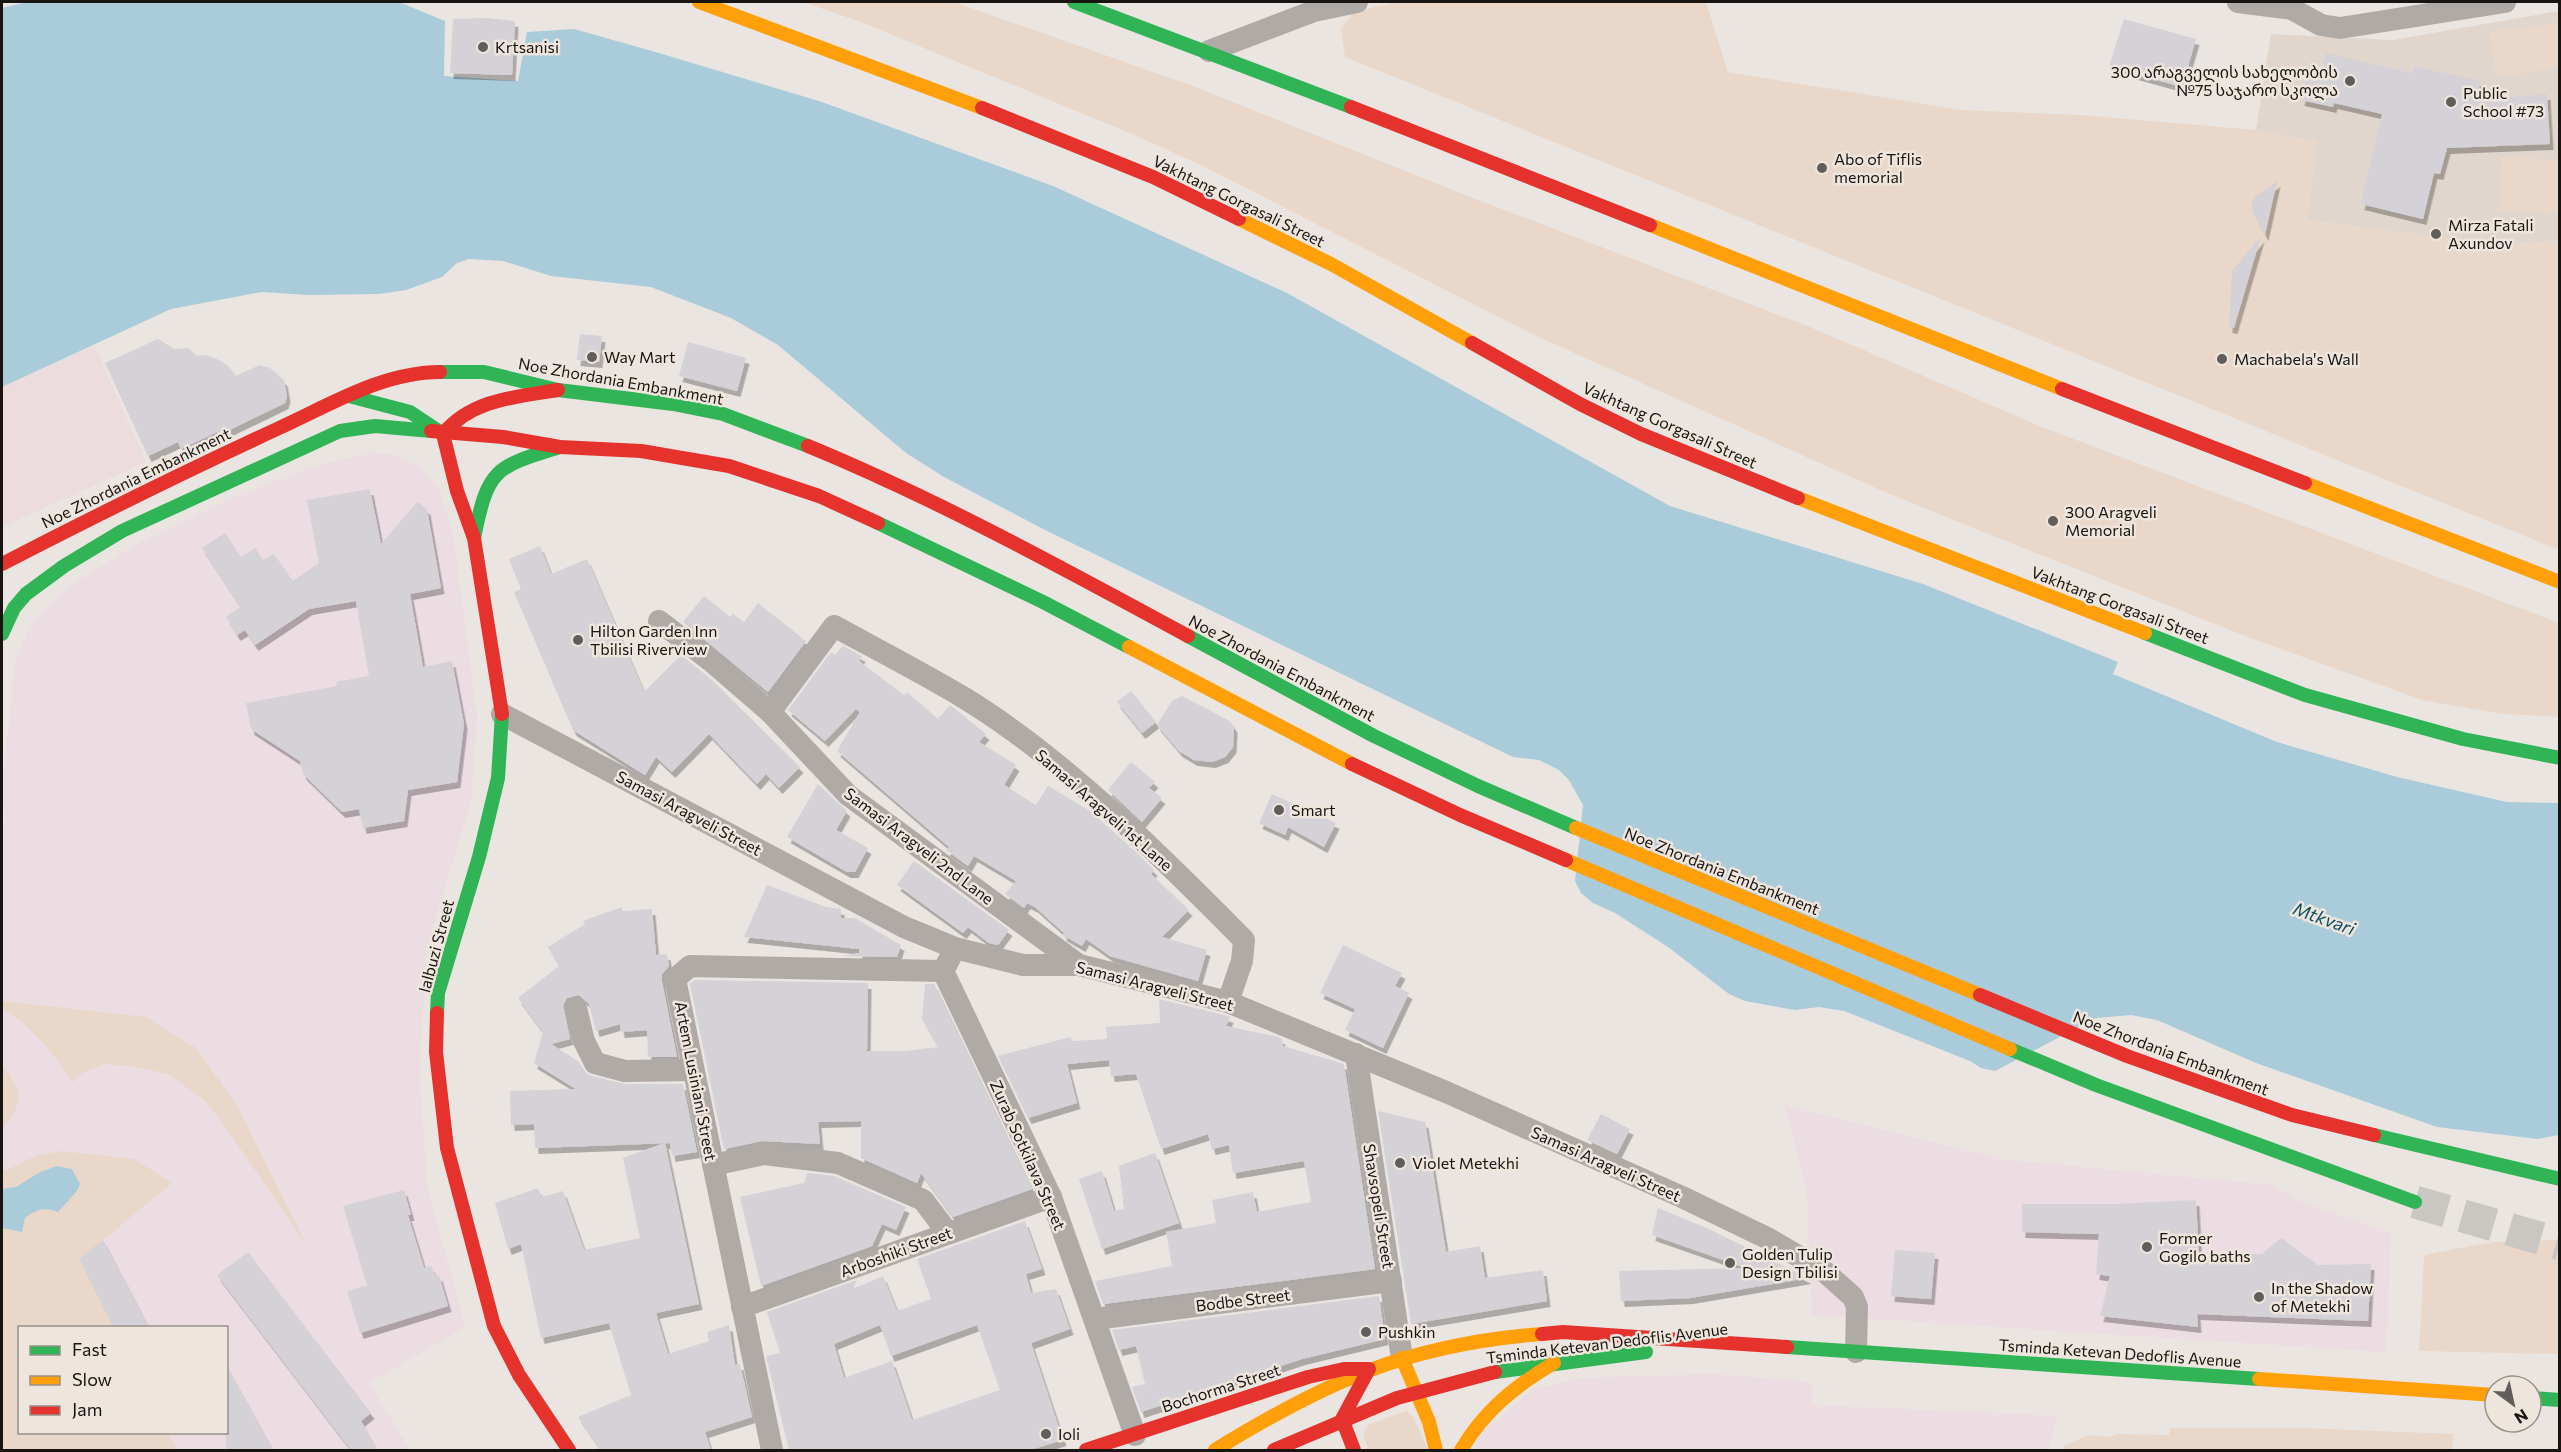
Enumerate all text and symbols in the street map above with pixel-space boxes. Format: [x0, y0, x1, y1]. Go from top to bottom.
place label: Krtsanisi [495, 37, 559, 56]
marker: Krtsanisi [476, 40, 490, 54]
place label: 300 არაგველის სახელობის №75 საჯარო სკოლა [2111, 62, 2338, 101]
marker: 300 არაგველის სახელობის №75 საჯარო სკოლა [2343, 74, 2357, 88]
place label: Public School #73 [2463, 83, 2544, 120]
marker: Public School #73 [2444, 95, 2458, 109]
place label: Abo of Tiflis memorial [1834, 149, 1922, 186]
street label: Vakhtang Gorgasali Street [1150, 151, 1329, 251]
marker: Abo of Tiflis memorial [1815, 161, 1829, 175]
place label: Mirza Fatali Axundov [2448, 215, 2534, 252]
marker: Mirza Fatali Axundov [2429, 227, 2443, 241]
place label: Way Mart [604, 347, 676, 366]
place label: Machabela's Wall [2234, 349, 2359, 368]
marker: Way Mart [585, 350, 599, 364]
marker: Machabela's Wall [2215, 352, 2229, 366]
street label: Noe Zhordania Embankment [517, 353, 726, 408]
street label: Vakhtang Gorgasali Street [1580, 377, 1761, 472]
street label: Noe Zhordania Embankment [38, 423, 234, 532]
place label: 300 Aragveli Memorial [2065, 502, 2157, 539]
marker: 300 Aragveli Memorial [2046, 514, 2060, 528]
street label: Vakhtang Gorgasali Street [2029, 562, 2212, 647]
street label: Noe Zhordania Embankment [1186, 610, 1379, 725]
place label: Hilton Garden Inn Tbilisi Riverview [590, 621, 717, 658]
marker: Hilton Garden Inn Tbilisi Riverview [571, 633, 585, 647]
street label: Samasi Aragveli 1st Lane [1032, 745, 1177, 874]
street label: Samasi Aragveli Street [613, 766, 765, 859]
street label: Samasi Aragveli 2nd Lane [841, 783, 998, 908]
place label: Smart [1291, 800, 1336, 819]
marker: Smart [1272, 803, 1286, 817]
street label: Noe Zhordania Embankment [1622, 823, 1823, 919]
street label: Ialbuzi Street [414, 897, 457, 995]
water label: Mtkvari [2290, 897, 2360, 940]
street label: Samasi Aragveli Street [1074, 957, 1236, 1014]
street label: Artem Lusiniani Street [672, 1000, 721, 1163]
street label: Noe Zhordania Embankment [2071, 1006, 2272, 1099]
street label: Zurab Sotkilava Street [987, 1077, 1070, 1233]
street label: Samasi Aragveli Street [1528, 1122, 1684, 1205]
street label: Shavsopeli Street [1360, 1142, 1399, 1270]
place label: Violet Metekhi [1412, 1153, 1519, 1172]
marker: Violet Metekhi [1393, 1156, 1407, 1170]
street label: Arboshiki Street [837, 1222, 955, 1281]
place label: Former Gogilo baths [2159, 1228, 2251, 1265]
marker: Former Gogilo baths [2140, 1240, 2154, 1254]
place label: Golden Tulip Design Tbilisi [1742, 1244, 1838, 1281]
marker: Golden Tulip Design Tbilisi [1723, 1256, 1737, 1270]
place label: In the Shadow of Metekhi [2271, 1278, 2373, 1315]
street label: Bodbe Street [1194, 1284, 1292, 1315]
marker: In the Shadow of Metekhi [2252, 1290, 2266, 1304]
street label: Tsminda Ketevan Dedoflis Avenue [1485, 1318, 1729, 1367]
place label: Pushkin [1378, 1322, 1435, 1341]
marker: Pushkin [1359, 1325, 1373, 1339]
legend [18, 1326, 228, 1434]
street label: Tsminda Ketevan Dedoflis Avenue [1998, 1335, 2242, 1370]
text: Fast [72, 1338, 107, 1360]
street label: Bochorma Street [1159, 1359, 1283, 1416]
text: Slow [72, 1368, 112, 1390]
north arrow [2483, 1374, 2543, 1434]
text: Jam [72, 1398, 102, 1420]
text: N [2511, 1406, 2532, 1428]
place label: Ioli [1058, 1424, 1080, 1443]
marker: Ioli [1039, 1427, 1053, 1441]

